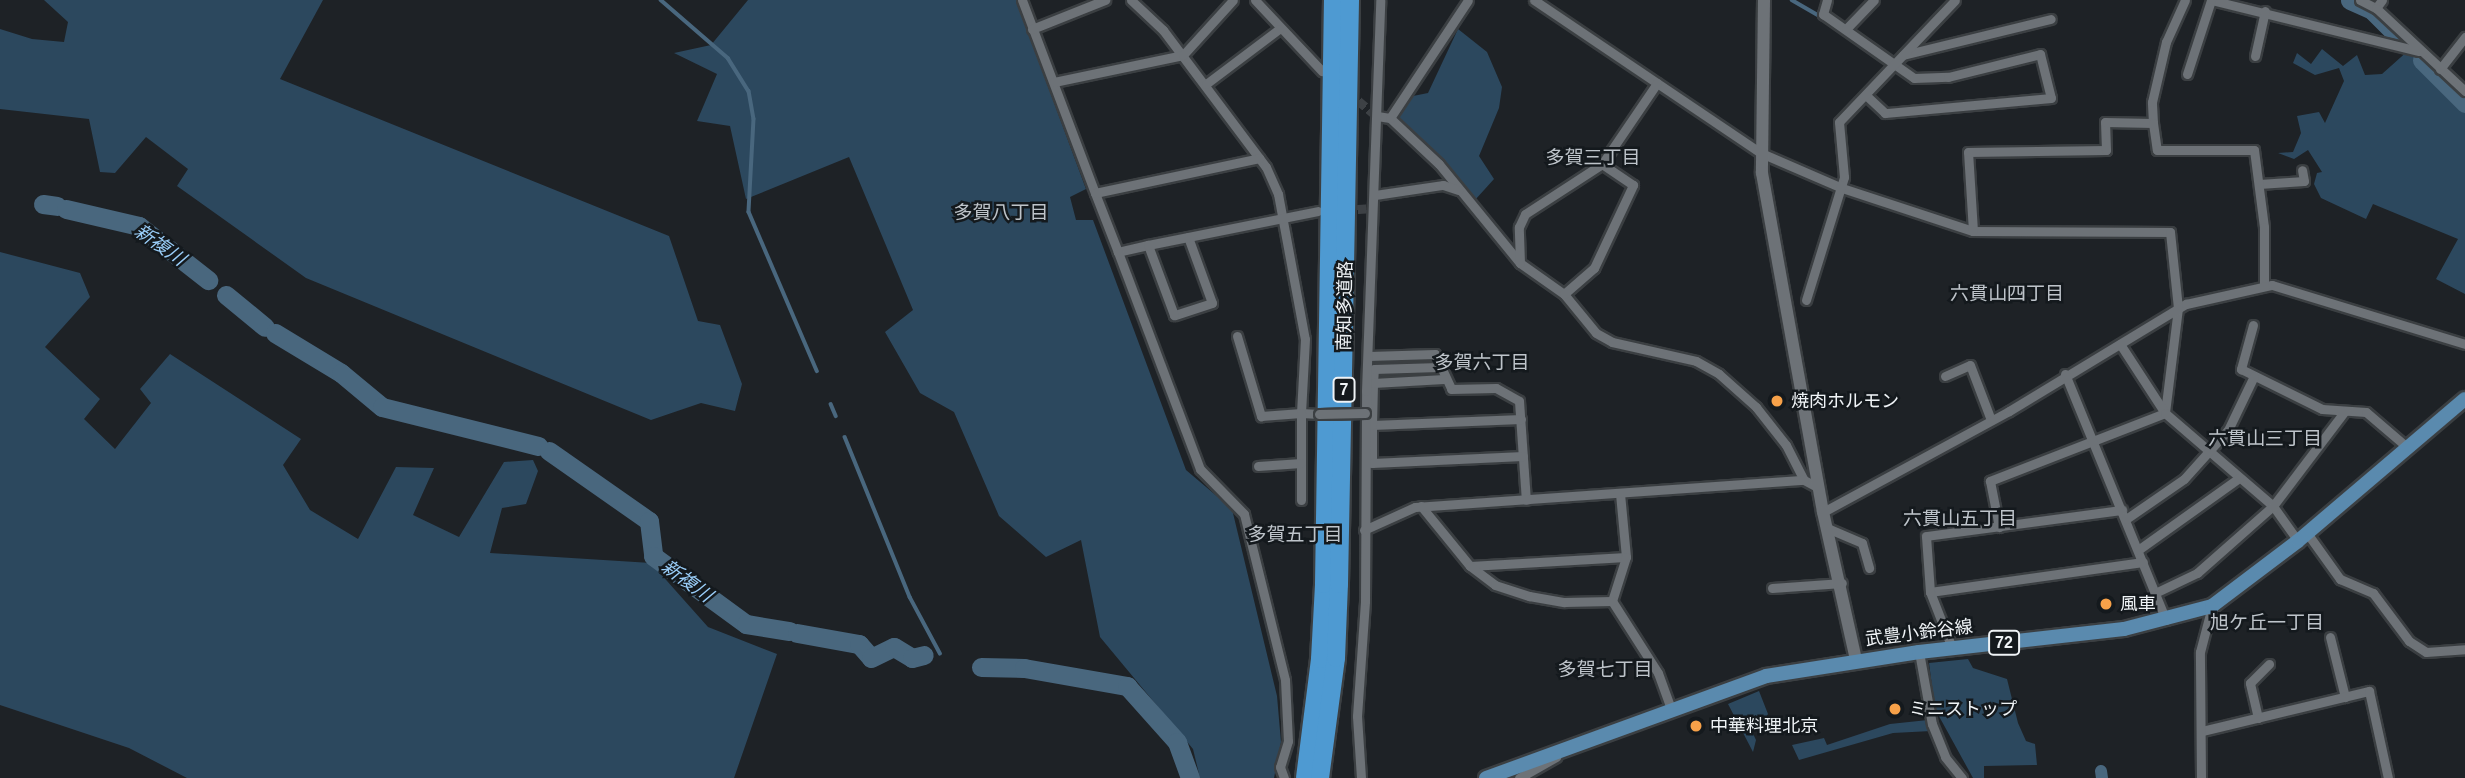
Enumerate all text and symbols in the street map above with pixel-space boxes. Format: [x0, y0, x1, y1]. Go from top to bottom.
district label: 多賀三丁目 [1546, 147, 1640, 169]
district label: 多賀八丁目 [954, 202, 1048, 224]
water label: 新複川 [130, 219, 190, 271]
street label: 南知多道路 [1333, 261, 1357, 351]
district label: 六貫山四丁目 [1950, 283, 2064, 305]
district label: 多賀六丁目 [1435, 352, 1529, 374]
road number: 7 [1332, 378, 1356, 402]
place label: 焼肉ホルモン [1791, 390, 1899, 412]
marker: 焼肉ホルモン [1769, 393, 1785, 409]
district label: 六貫山三丁目 [2208, 428, 2322, 450]
district label: 六貫山五丁目 [1903, 508, 2017, 530]
district label: 多賀五丁目 [1248, 524, 1342, 546]
water label: 新複川 [657, 555, 717, 607]
place label: 風車 [2120, 593, 2156, 615]
marker: 風車 [2098, 596, 2114, 612]
district label: 旭ケ丘一丁目 [2210, 612, 2324, 634]
street label: 武豊小鈴谷線 [1864, 616, 1974, 650]
road number: 72 [1986, 630, 2022, 656]
district label: 多賀七丁目 [1558, 659, 1652, 681]
place label: ミニストップ [1909, 698, 2017, 720]
marker: ミニストップ [1887, 701, 1903, 717]
place label: 中華料理北京 [1710, 715, 1818, 737]
marker: 中華料理北京 [1688, 718, 1704, 734]

